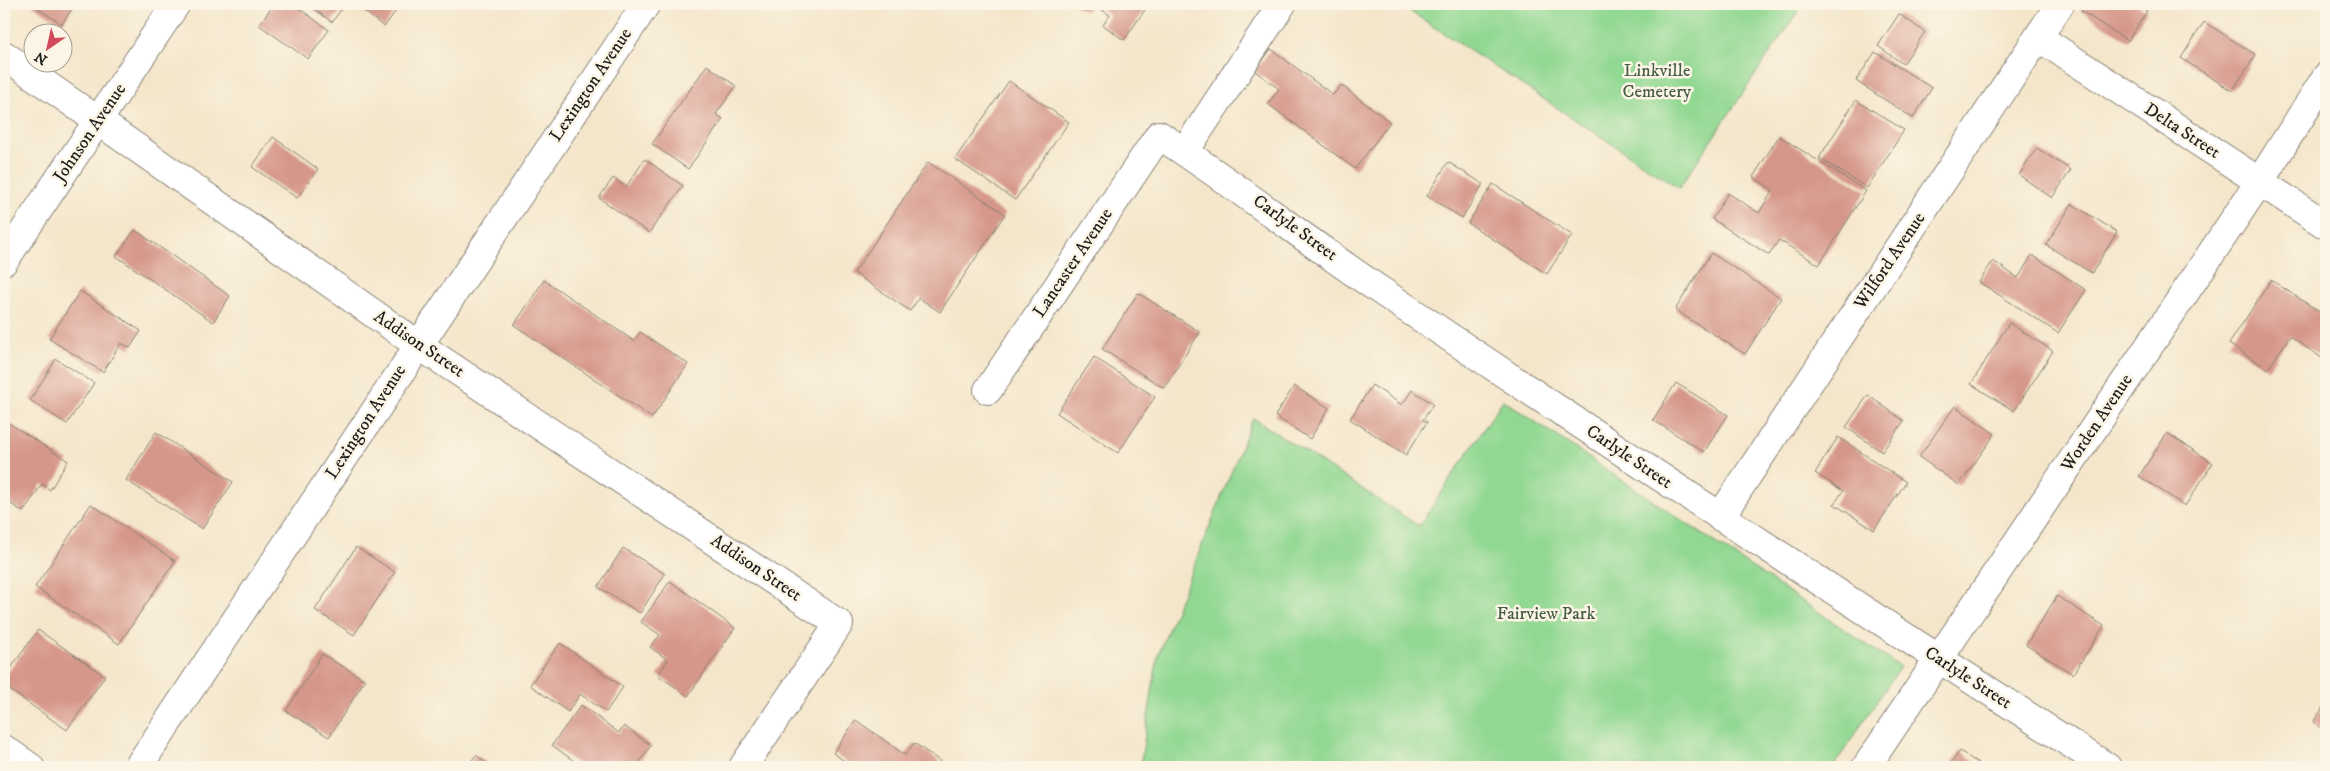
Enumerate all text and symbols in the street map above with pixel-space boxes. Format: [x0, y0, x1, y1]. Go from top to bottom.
north arrow [22, 22, 72, 72]
street label: Lexington Avenue [545, 24, 637, 146]
text: N [31, 47, 51, 69]
park label: Linkville Cemetery [1623, 60, 1692, 103]
street label: Johnson Avenue [48, 79, 131, 188]
street label: Delta Street [2140, 98, 2224, 164]
street label: Carlyle Street [1249, 190, 1342, 266]
street label: Lancaster Avenue [1028, 204, 1118, 322]
street label: Wilford Avenue [1849, 208, 1931, 315]
street label: Addison Street [369, 306, 469, 383]
street label: Lexington Avenue [321, 361, 411, 483]
street label: Worden Avenue [2056, 370, 2138, 477]
street label: Carlyle Street [1582, 420, 1676, 494]
street label: Addison Street [706, 530, 806, 607]
park label: Fairview Park [1497, 603, 1595, 625]
street label: Carlyle Street [1921, 642, 2016, 714]

